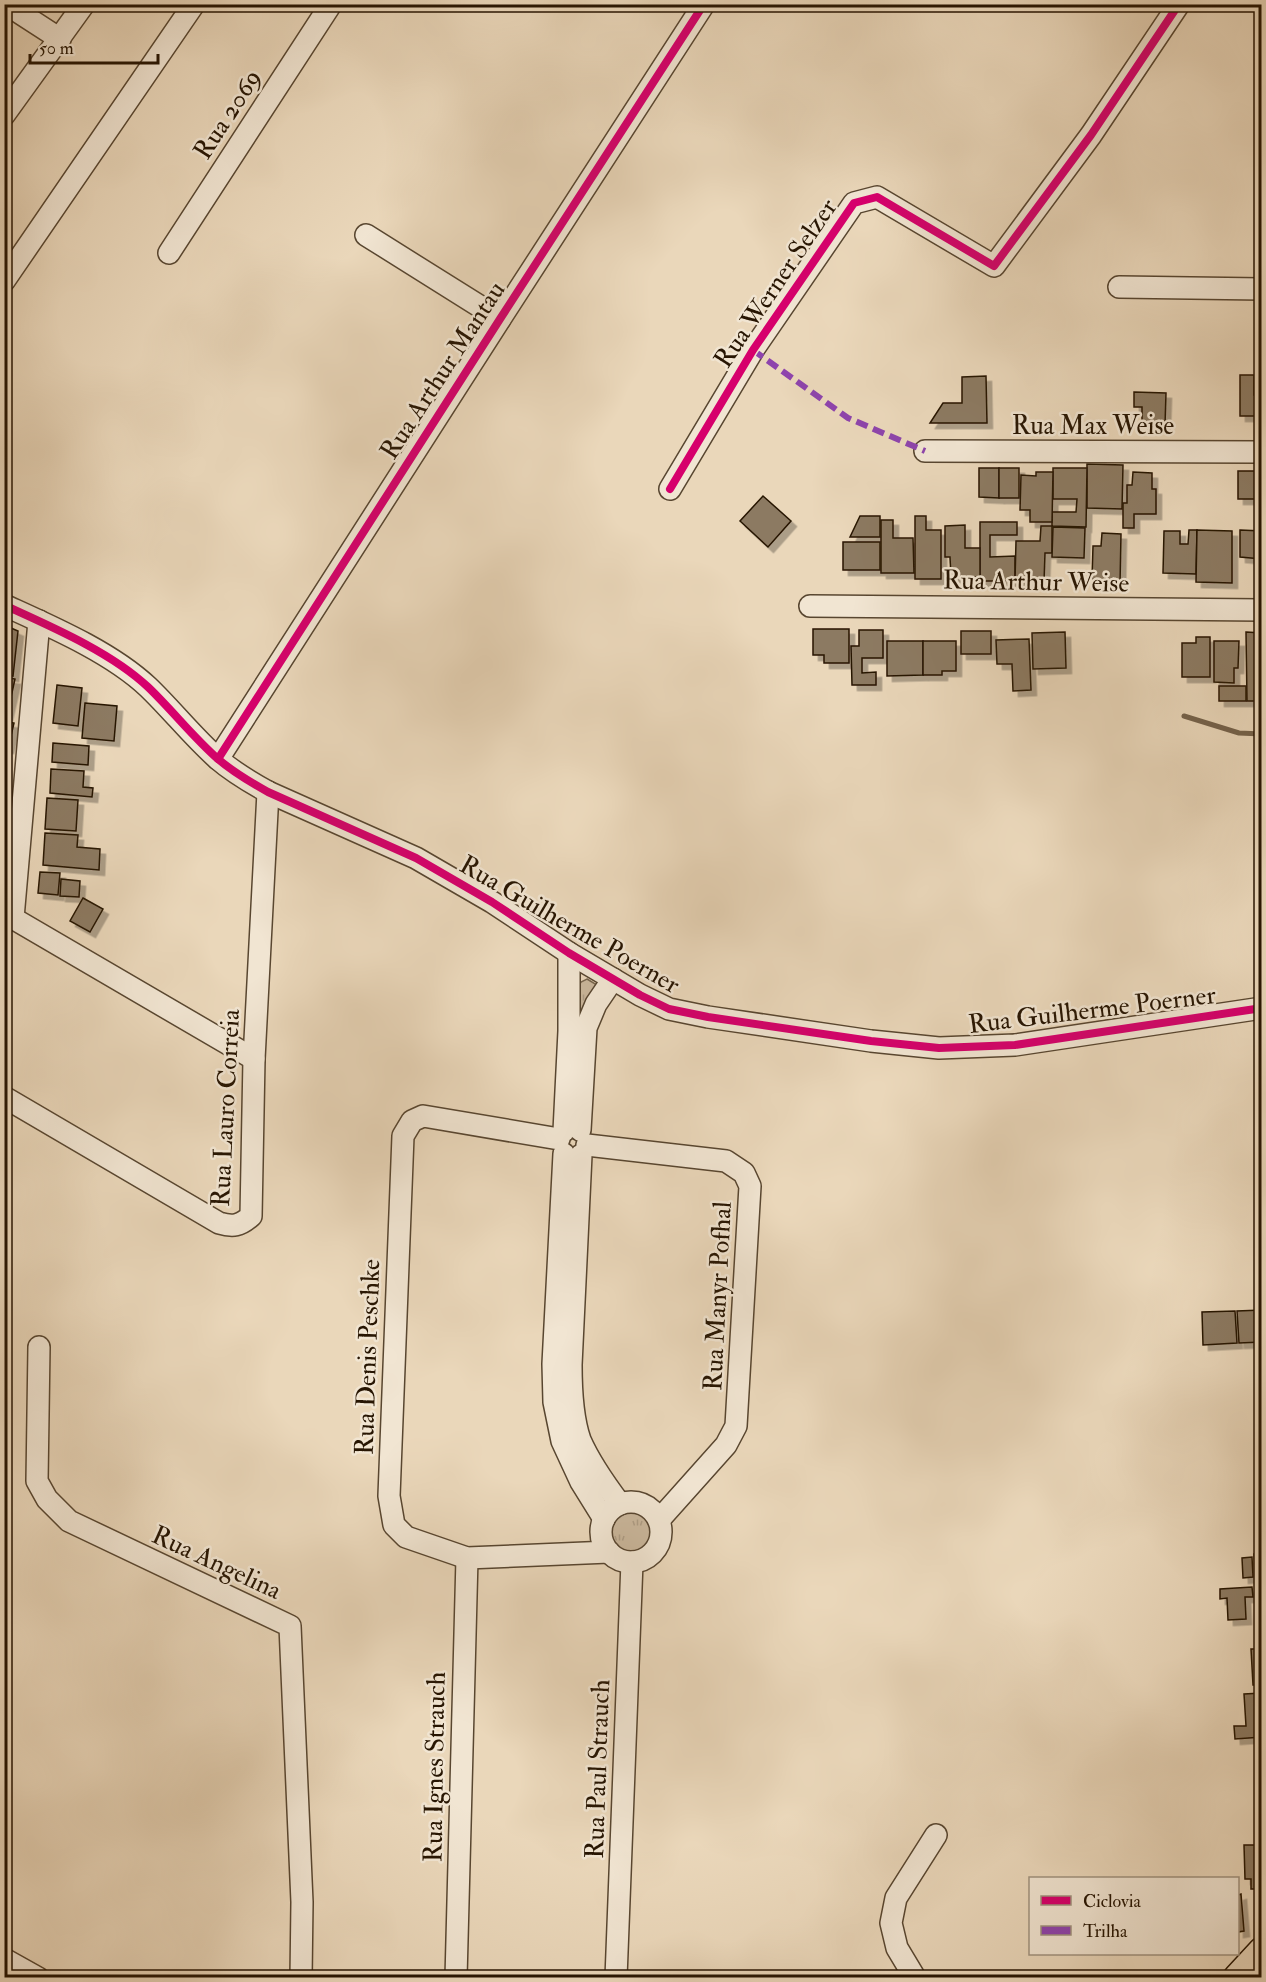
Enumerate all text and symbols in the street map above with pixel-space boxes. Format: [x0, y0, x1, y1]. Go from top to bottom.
scale bar [30, 27, 158, 65]
text: 50 m [39, 37, 74, 60]
street label: Rua 2069 [187, 64, 269, 166]
street label: Rua Werner Selzer [707, 193, 844, 374]
street label: Rua Arthur Mantau [373, 275, 512, 466]
street label: Rua Max Weise [1012, 410, 1174, 442]
street label: Rua Arthur Weise [943, 564, 1130, 600]
street label: Rua Guilherme Poerner [454, 849, 686, 1001]
street label: Rua Guilherme Poerner [967, 979, 1218, 1041]
street label: Rua Lauro Correia [205, 1008, 247, 1208]
street label: Rua Manyr Pofhal [697, 1200, 739, 1392]
street label: Rua Denis Peschke [349, 1258, 387, 1456]
street label: Rua Angelina [147, 1519, 287, 1607]
street label: Rua Ignes Strauch [417, 1671, 453, 1863]
street label: Rua Paul Strauch [579, 1678, 617, 1859]
legend [1029, 1877, 1239, 1955]
text: Ciclovia [1083, 1890, 1142, 1913]
text: Trilha [1083, 1920, 1128, 1943]

